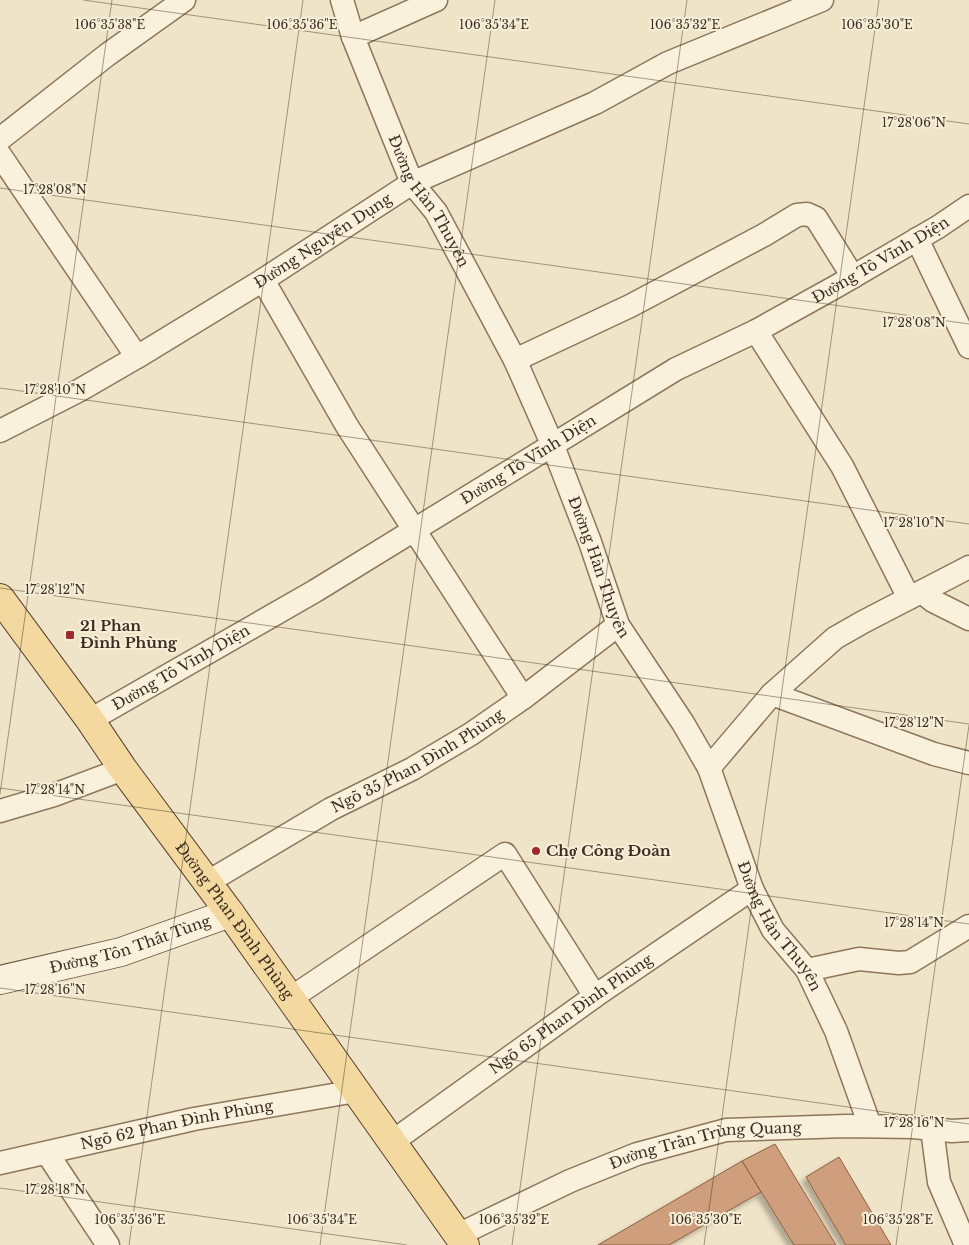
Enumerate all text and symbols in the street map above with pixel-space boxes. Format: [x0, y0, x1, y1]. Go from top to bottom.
text: 106°35'38"E [75, 17, 145, 32]
text: 106°35'36"E [267, 17, 338, 32]
text: 106°35'34"E [459, 17, 529, 32]
text: 106°35'32"E [650, 17, 721, 32]
text: 106°35'30"E [841, 17, 913, 32]
text: 17°28'06"N [882, 115, 946, 130]
street label: Đường Hàn Thuyên [385, 132, 474, 270]
text: 17°28'08"N [23, 182, 87, 197]
street label: Đường Nguyễn Dụng [251, 188, 396, 292]
street label: Đường Tô Vĩnh Diện [808, 212, 953, 307]
text: 17°28'08"N [882, 315, 946, 330]
text: 17°28'10"N [24, 382, 86, 397]
street label: Đường Tô Vĩnh Diện [457, 410, 600, 508]
street label: Đường Hàn Thuyên [564, 493, 634, 642]
text: 17°28'10"N [883, 515, 945, 530]
text: 17°28'12"N [25, 582, 86, 597]
place label: 21 Phan Đình Phùng [80, 616, 178, 652]
street label: Đường Tô Vĩnh Diện [109, 620, 253, 714]
marker: 21 Phan Đình Phùng [64, 629, 76, 641]
street label: Ngõ 35 Phan Đình Phùng [328, 704, 508, 816]
text: 17°28'12"N [884, 715, 945, 730]
text: 17°28'14"N [25, 782, 85, 797]
street label: Đường Phan Đình Phùng [171, 838, 299, 1004]
place label: Chợ Công Đoàn [546, 841, 671, 860]
marker: Chợ Công Đoàn [530, 845, 542, 857]
street label: Đường Hàn Thuyên [734, 858, 826, 994]
street label: Đường Tôn Thất Tùng [48, 910, 214, 977]
text: 17°28'14"N [884, 915, 944, 930]
street label: Ngõ 65 Phan Đình Phùng [485, 949, 657, 1078]
text: 17°28'16"N [24, 982, 86, 997]
street label: Ngõ 62 Phan Đình Phùng [79, 1095, 276, 1153]
text: 17°28'16"N [883, 1115, 945, 1130]
street label: Đường Trần Trùng Quang [606, 1117, 803, 1173]
text: 17°28'18"N [25, 1182, 85, 1197]
text: 106°35'36"E [95, 1212, 166, 1227]
text: 106°35'34"E [287, 1212, 357, 1227]
text: 106°35'32"E [479, 1212, 550, 1227]
text: 106°35'30"E [670, 1212, 742, 1227]
text: 106°35'28"E [863, 1212, 933, 1227]

